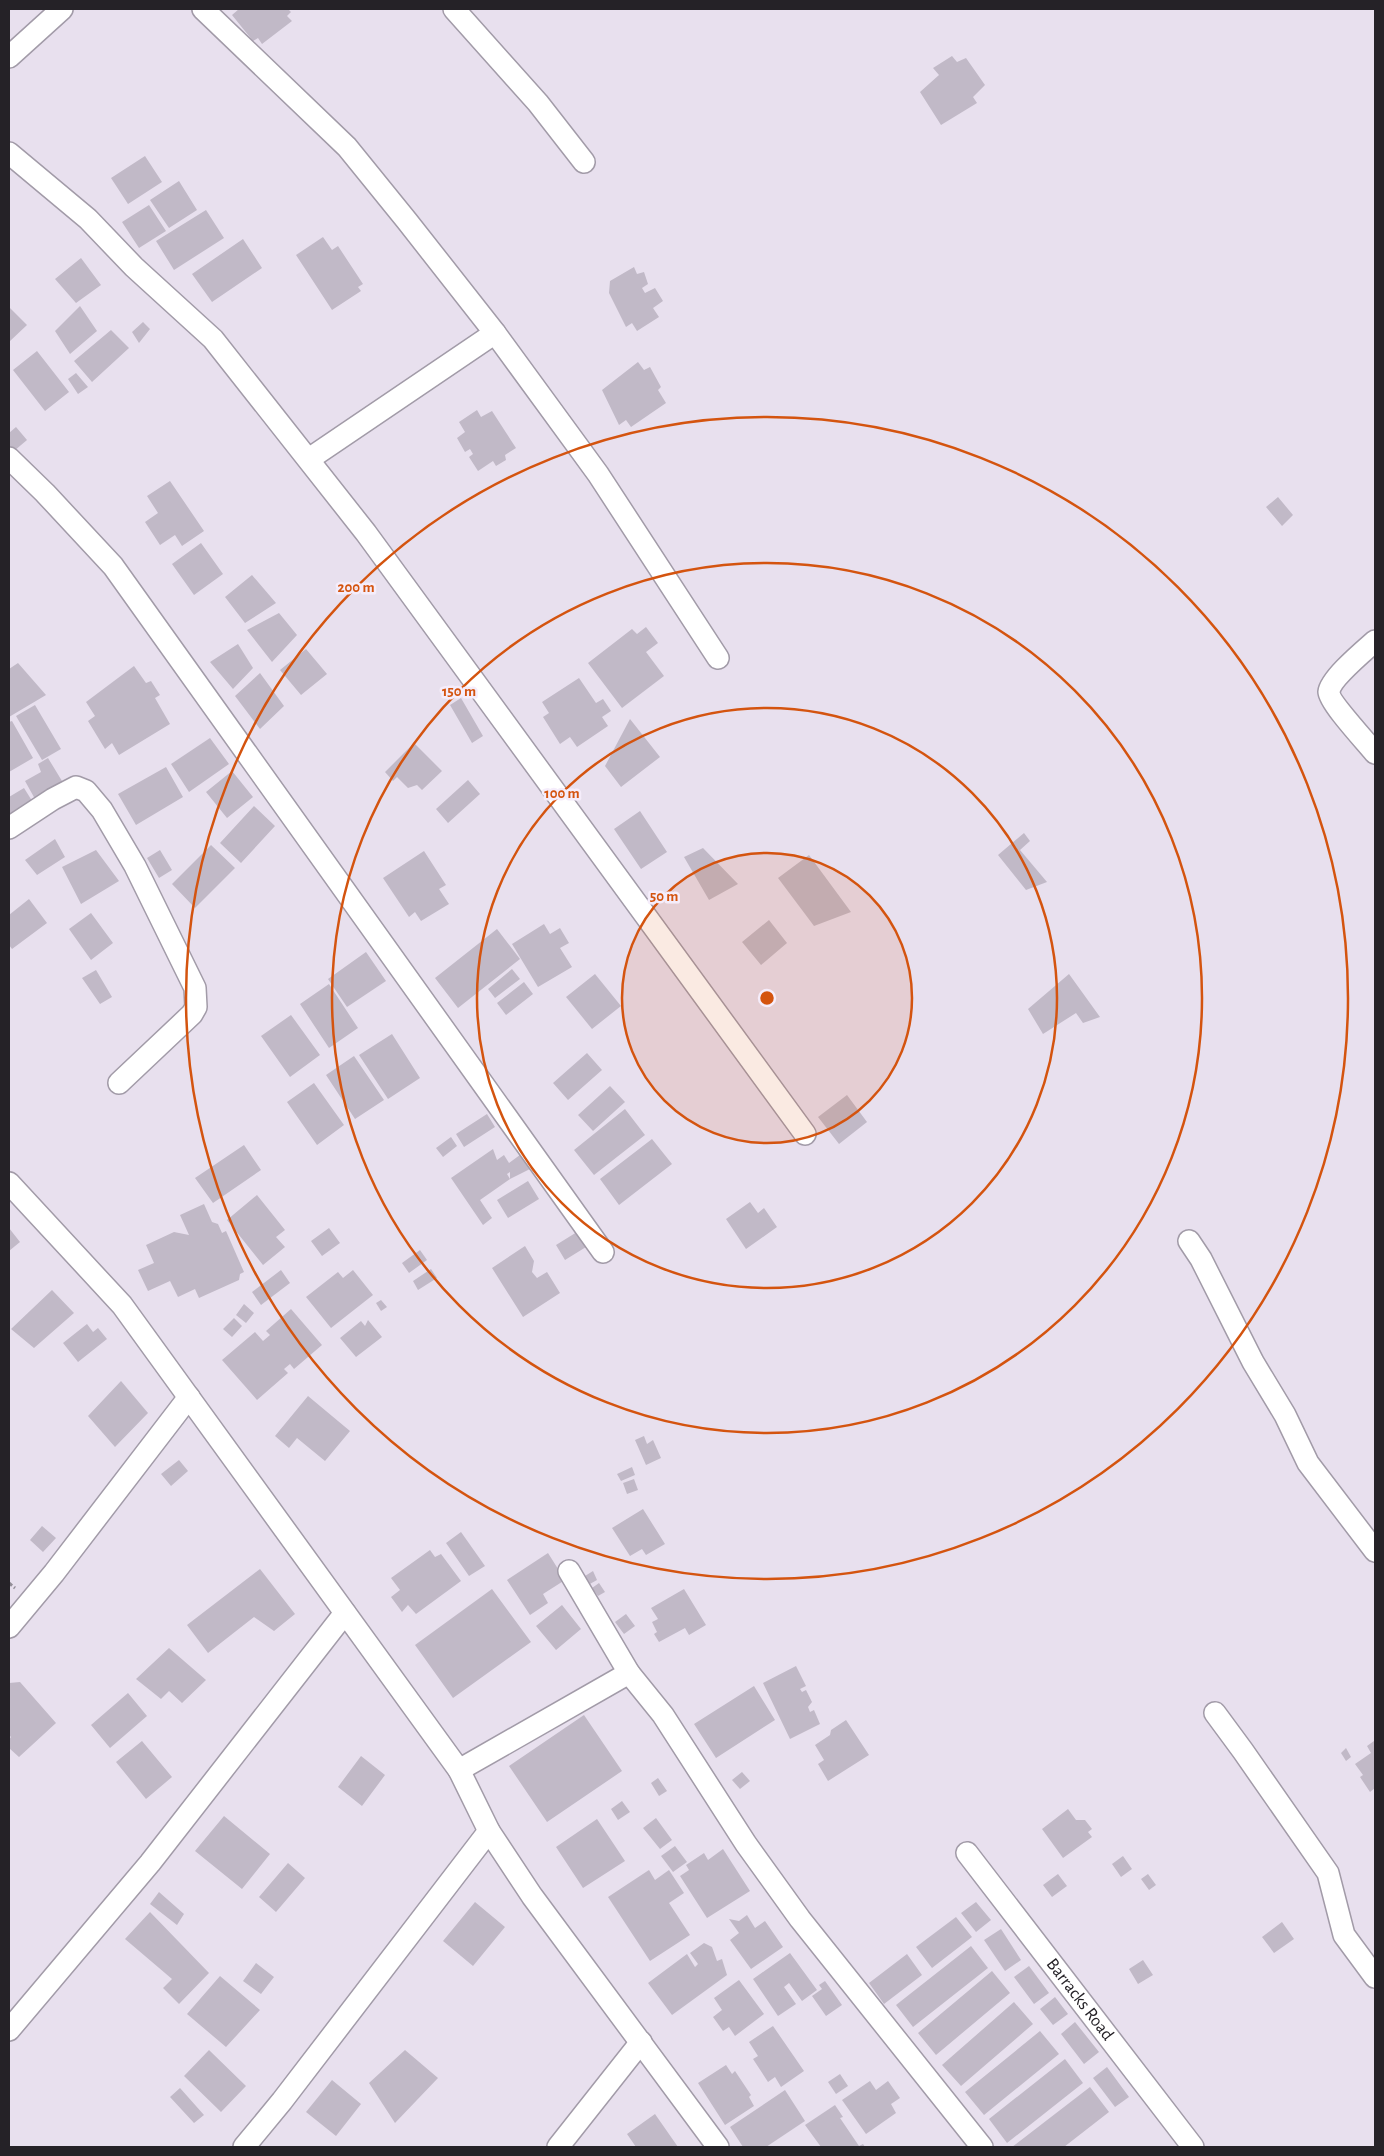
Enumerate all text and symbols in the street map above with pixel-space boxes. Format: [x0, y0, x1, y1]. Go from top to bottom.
text: 200 m [337, 580, 375, 595]
text: 150 m [442, 684, 476, 699]
text: 100 m [544, 786, 580, 801]
text: 50 m [650, 889, 678, 904]
centre of rings [758, 989, 776, 1007]
street label: Barracks Road [1043, 1955, 1117, 2044]

